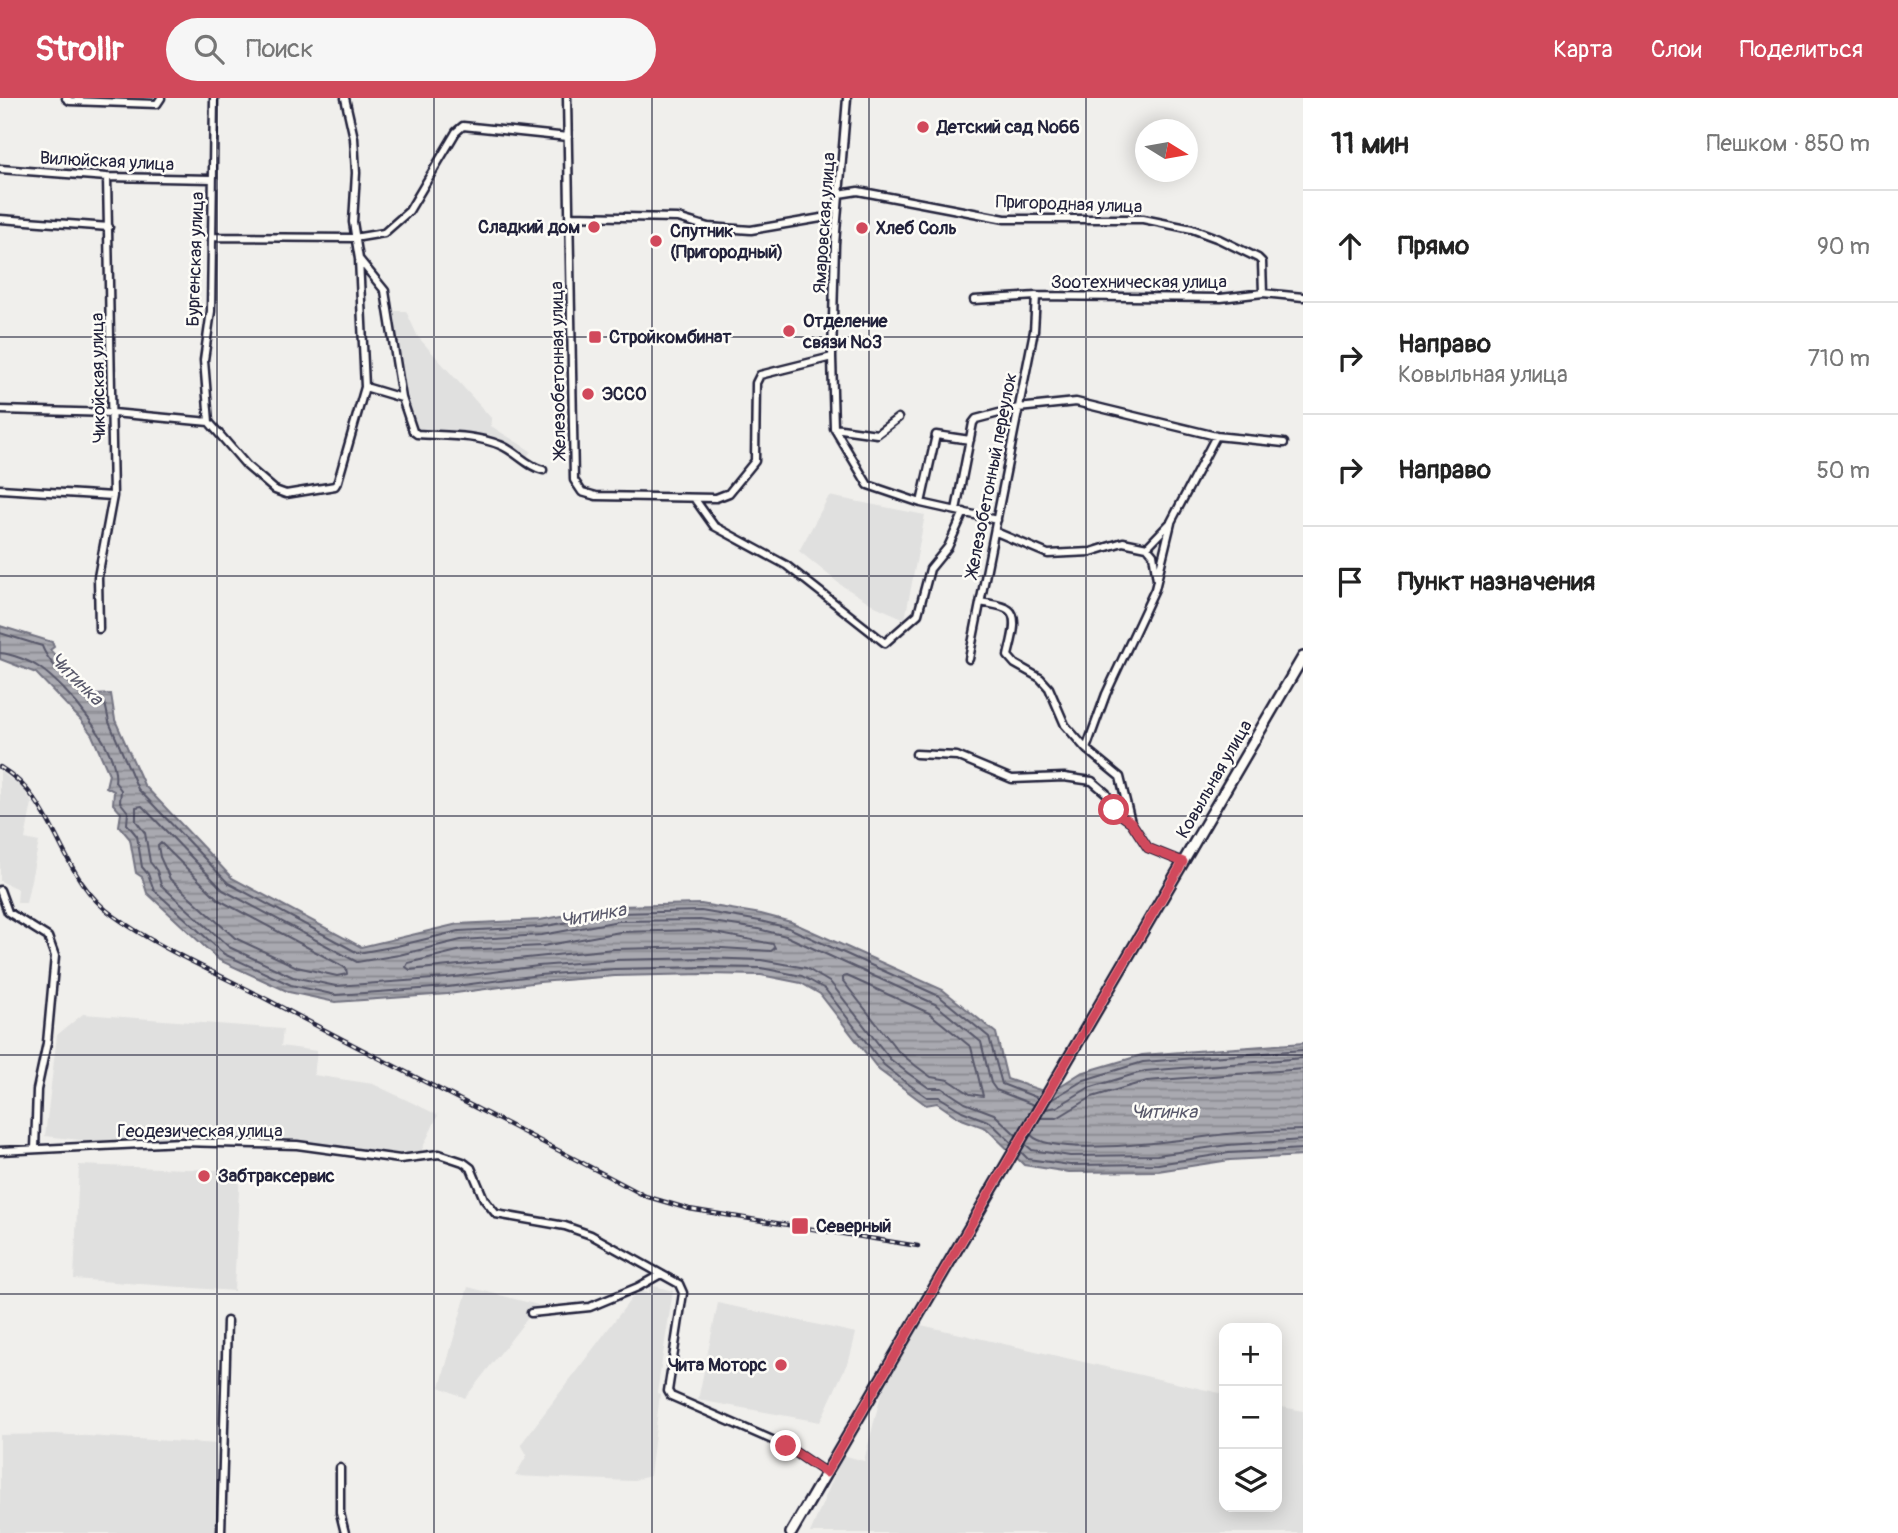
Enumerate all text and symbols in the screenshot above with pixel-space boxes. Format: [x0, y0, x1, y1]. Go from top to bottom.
search box [166, 18, 656, 81]
text: Strollr [35, 29, 124, 70]
icon: search [190, 30, 228, 68]
text: Поиск [246, 33, 314, 65]
text: Карта [1553, 35, 1613, 64]
text: Слои [1651, 35, 1702, 64]
text: Поделиться [1740, 35, 1863, 64]
place label: Детский сад №66 [936, 116, 1080, 139]
marker: Детский сад №66 [915, 119, 931, 135]
north arrow [1135, 119, 1198, 182]
text: 11 мин [1331, 125, 1409, 162]
text: Пешком · 850 m [1707, 129, 1870, 158]
street label: Вилюйская улица [39, 146, 175, 176]
street label: Ямаровская улица [808, 152, 841, 295]
street label: Пригородная улица [995, 190, 1143, 219]
street label: Бургенская улица [182, 191, 209, 327]
place label: Сладкий дом [478, 216, 580, 239]
place label: Хлеб Соль [876, 217, 957, 240]
marker: Сладкий дом [586, 219, 602, 235]
place label: Спутник (Пригородный) [670, 220, 783, 264]
marker: Хлеб Соль [854, 220, 870, 236]
icon: ahead [1331, 227, 1369, 265]
text: Прямо [1398, 230, 1469, 262]
text: 90 m [1817, 232, 1870, 261]
marker: Спутник (Пригородный) [648, 233, 664, 249]
street label: Зоотехническая улица [1051, 271, 1227, 294]
street label: Железобетонная улица [545, 281, 572, 462]
place label: Отделение связи №3 [802, 310, 888, 354]
street label: Чикойская улица [86, 313, 111, 443]
marker: Отделение связи №3 [781, 323, 797, 339]
place label: Стройкомбинат [609, 326, 732, 349]
text: Направо [1398, 328, 1491, 360]
marker: Стройкомбинат [587, 329, 603, 345]
icon: right [1331, 339, 1369, 377]
text: 710 m [1808, 344, 1870, 373]
text: Ковыльная улица [1398, 360, 1568, 389]
street label: Железобетонный переулок [960, 371, 1023, 582]
place label: ЭССО [602, 383, 647, 406]
marker: ЭССО [580, 386, 596, 402]
icon: right [1331, 451, 1369, 489]
text: Направо [1398, 454, 1491, 486]
text: 50 m [1816, 456, 1870, 485]
icon: arrive [1331, 563, 1369, 601]
text: Пункт назначения [1398, 566, 1595, 598]
water label: Читинка [44, 647, 109, 711]
street label: Ковыльная улица [1171, 716, 1258, 842]
route start [1098, 794, 1129, 825]
water label: Читинка [559, 897, 629, 933]
water label: Читинка [1131, 1100, 1198, 1124]
street label: Геодезическая улица [117, 1120, 283, 1143]
place label: Забтраксервис [218, 1165, 335, 1188]
marker: Забтраксервис [196, 1168, 212, 1184]
place label: Северный [816, 1215, 891, 1238]
marker: Северный [790, 1216, 810, 1236]
map controls [1219, 1323, 1282, 1512]
button: + [1219, 1323, 1282, 1386]
place label: Чита Моторс [668, 1354, 767, 1377]
marker: Чита Моторс [773, 1357, 789, 1373]
button: − [1219, 1386, 1282, 1449]
route end [770, 1430, 801, 1461]
button: layers [1219, 1449, 1282, 1512]

